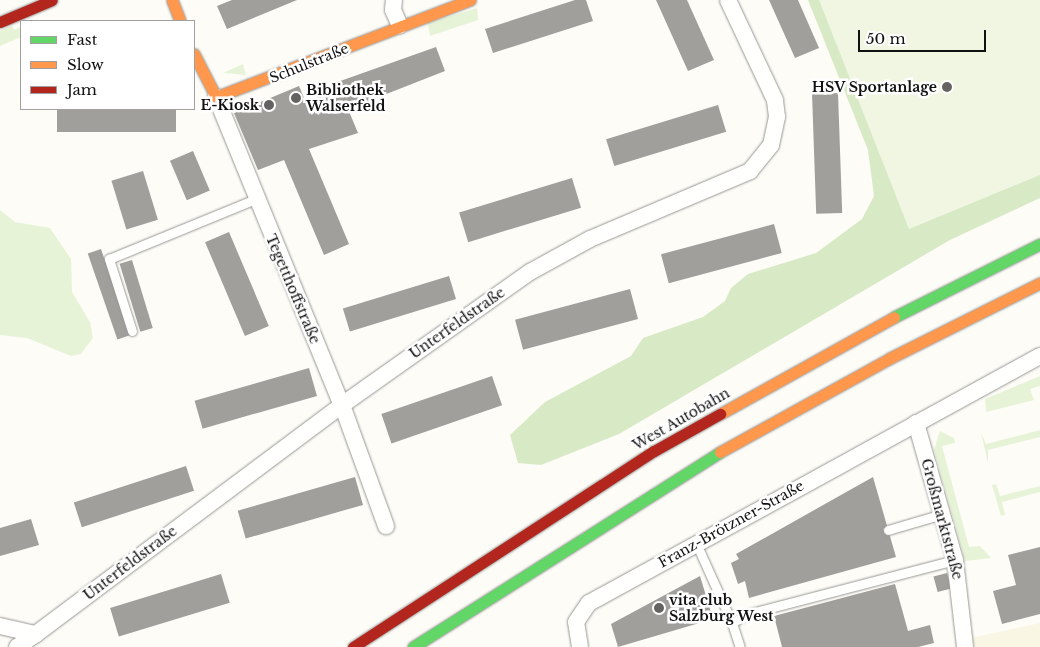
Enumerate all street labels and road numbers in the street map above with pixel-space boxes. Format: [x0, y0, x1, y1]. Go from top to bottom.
street label: Schulstraße [267, 40, 351, 86]
street label: Tegetthoffstraße [262, 232, 324, 346]
street label: Unterfeldstraße [406, 284, 508, 362]
street label: West Autobahn [629, 384, 733, 454]
street label: Großmarktstraße [918, 457, 966, 581]
street label: Franz-Brötzner-Straße [655, 477, 807, 571]
street label: Unterfeldstraße [80, 522, 180, 604]

